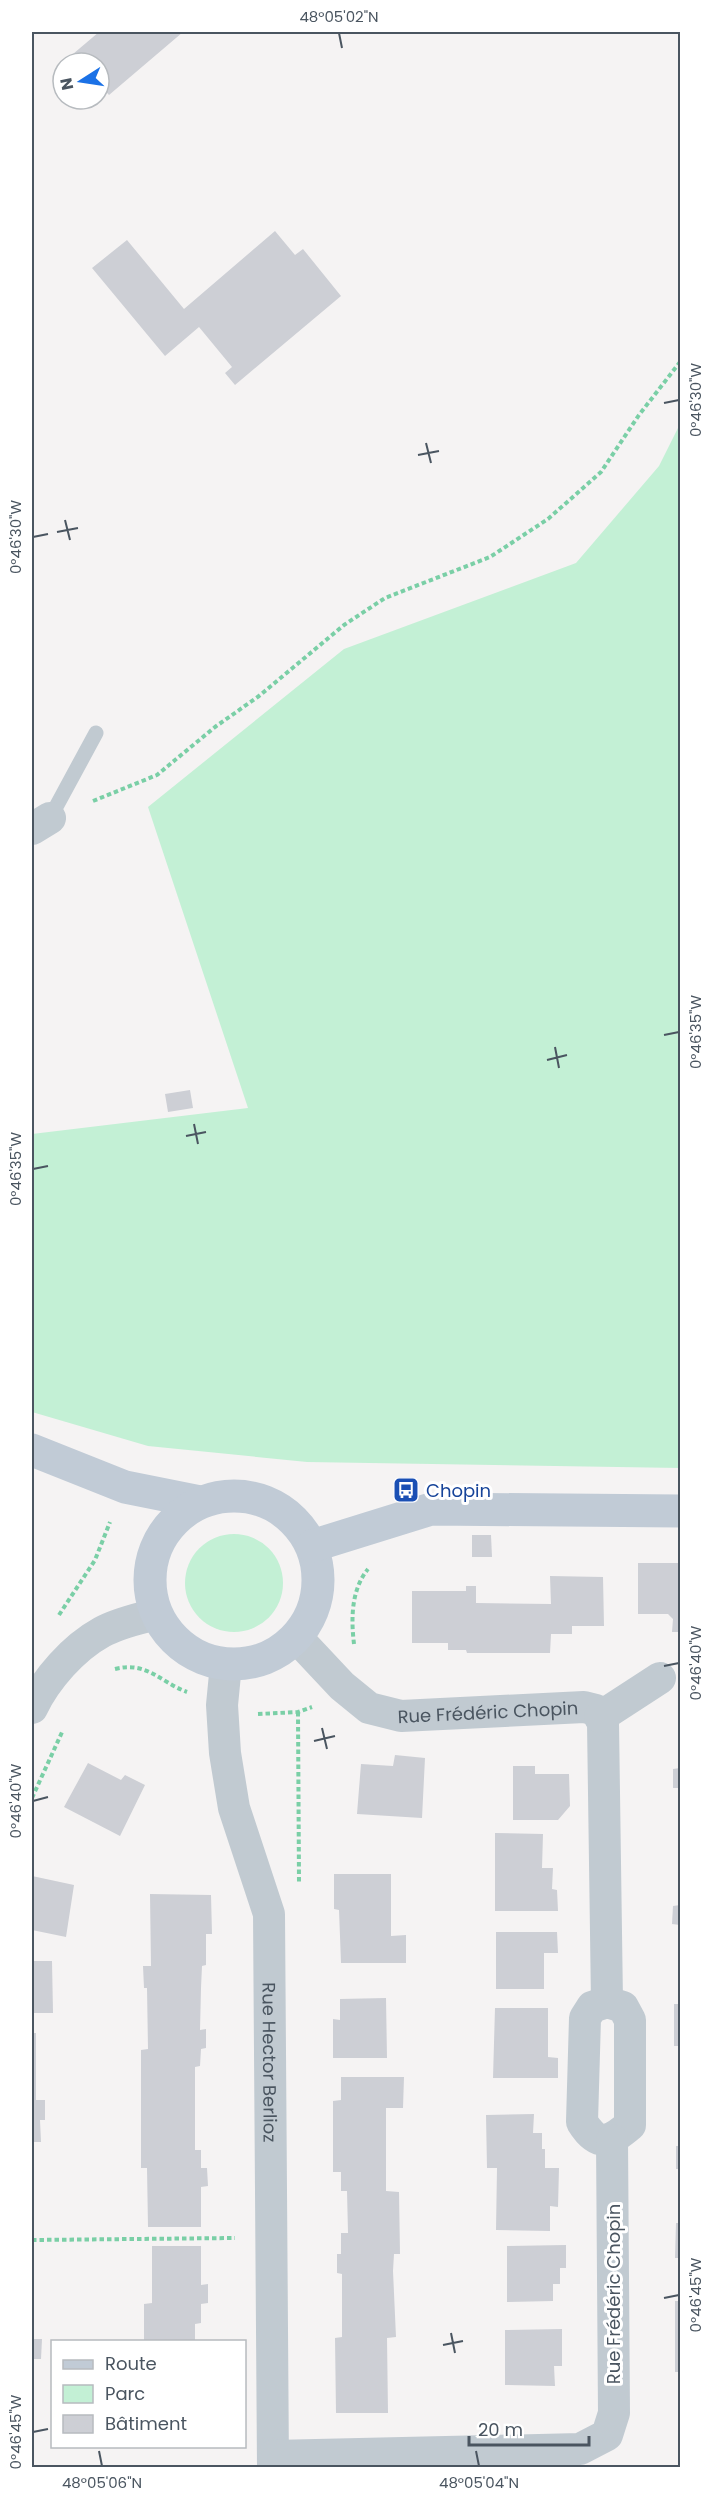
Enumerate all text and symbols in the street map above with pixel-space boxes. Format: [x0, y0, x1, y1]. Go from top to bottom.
text: 48°05'02"N [299, 6, 379, 27]
north arrow [51, 51, 111, 111]
text: N [54, 76, 79, 92]
text: 0°46'30"W [685, 363, 706, 437]
text: 0°46'30"W [5, 500, 26, 574]
text: 0°46'35"W [685, 995, 706, 1069]
text: 0°46'35"W [5, 1132, 26, 1206]
bus stop icon: Chopin [391, 1475, 421, 1505]
place label: Chopin [426, 1478, 491, 1503]
text: 0°46'40"W [685, 1625, 706, 1700]
street label: Rue Frédéric Chopin [397, 1695, 579, 1729]
text: 0°46'40"W [5, 1763, 26, 1838]
street label: Rue Hector Berlioz [257, 1982, 283, 2143]
street label: Rue Frédéric Chopin [601, 2204, 626, 2384]
text: 0°46'45"W [685, 2257, 706, 2332]
legend [51, 2340, 246, 2448]
text: Route [105, 2351, 157, 2376]
text: Parc [105, 2381, 145, 2406]
text: 0°46'45"W [5, 2394, 26, 2469]
scale bar [469, 2409, 589, 2447]
text: Bâtiment [105, 2411, 187, 2436]
text: 20 m [478, 2417, 523, 2442]
text: 48°05'06"N [62, 2472, 142, 2493]
text: 48°05'04"N [439, 2472, 519, 2493]

